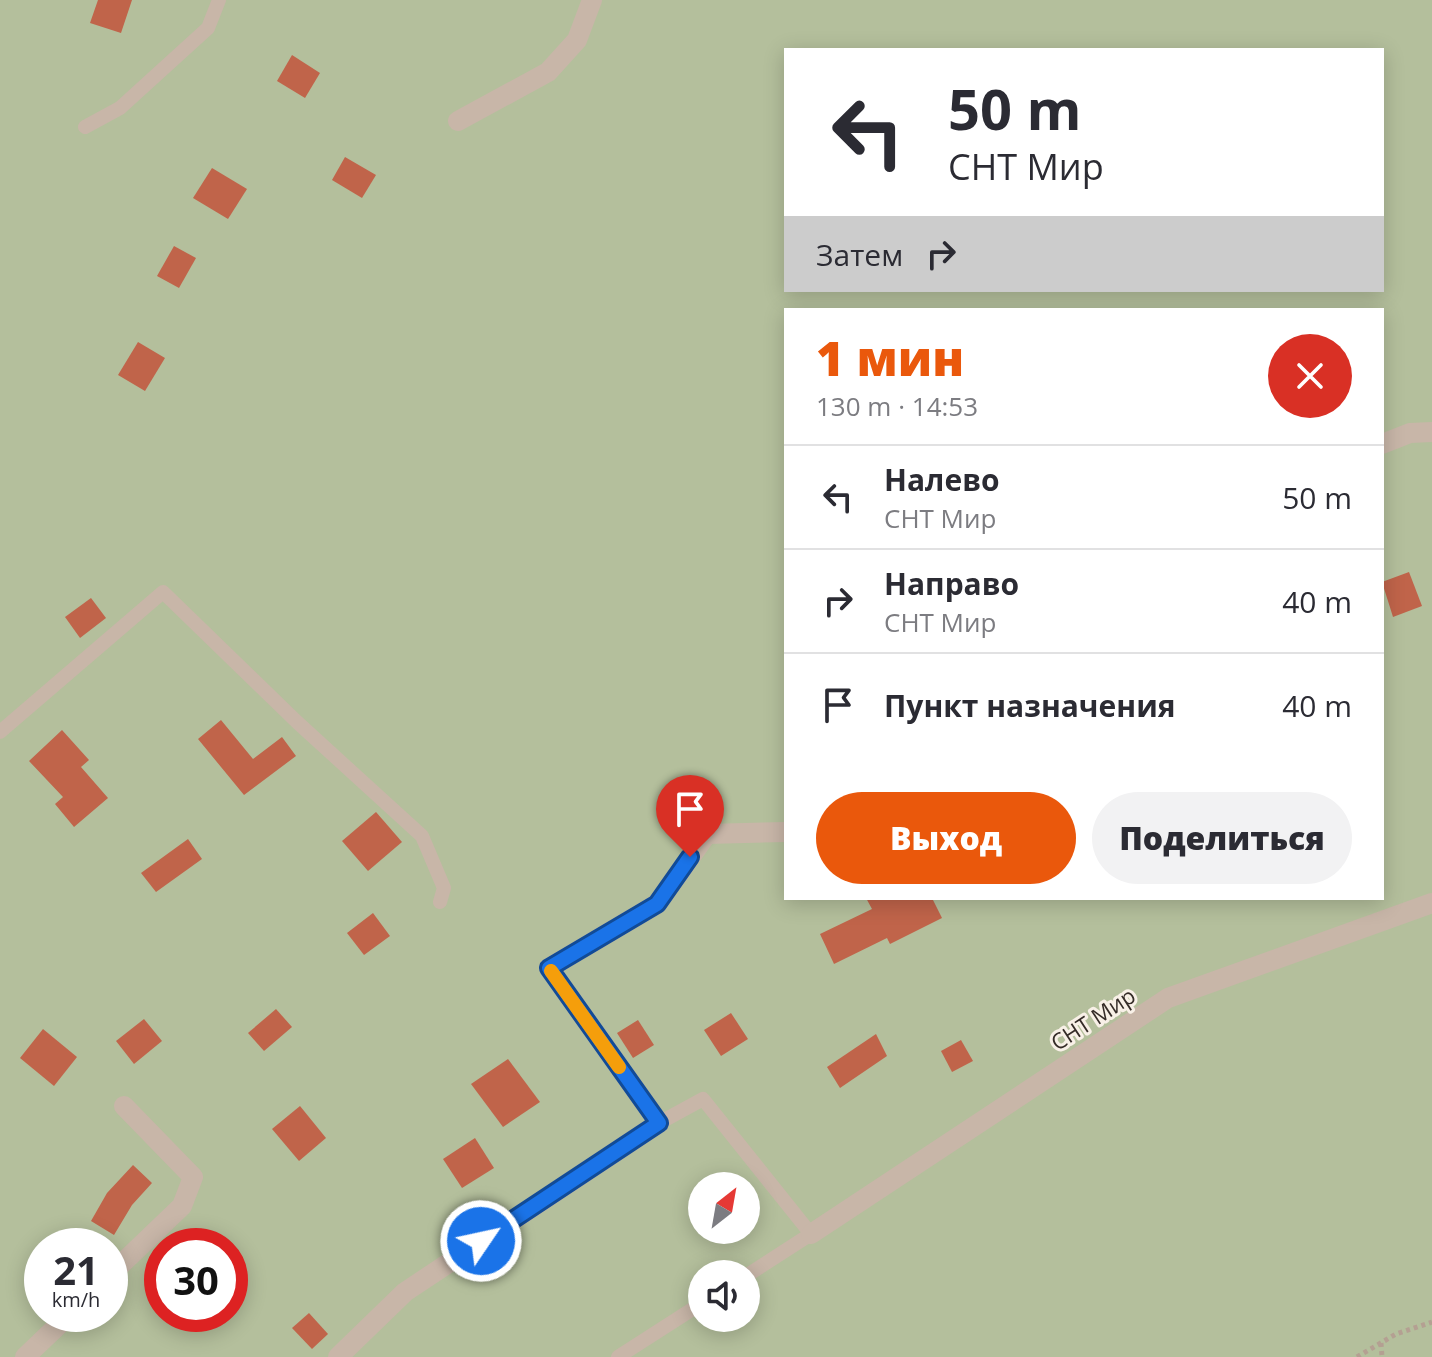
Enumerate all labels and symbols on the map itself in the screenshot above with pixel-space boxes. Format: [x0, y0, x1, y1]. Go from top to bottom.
pin [656, 775, 724, 857]
street label: СНТ Мир [1044, 980, 1141, 1057]
north arrow [688, 1172, 760, 1244]
position arrow [439, 1199, 523, 1283]
speed limit sign: 30 [144, 1228, 248, 1332]

